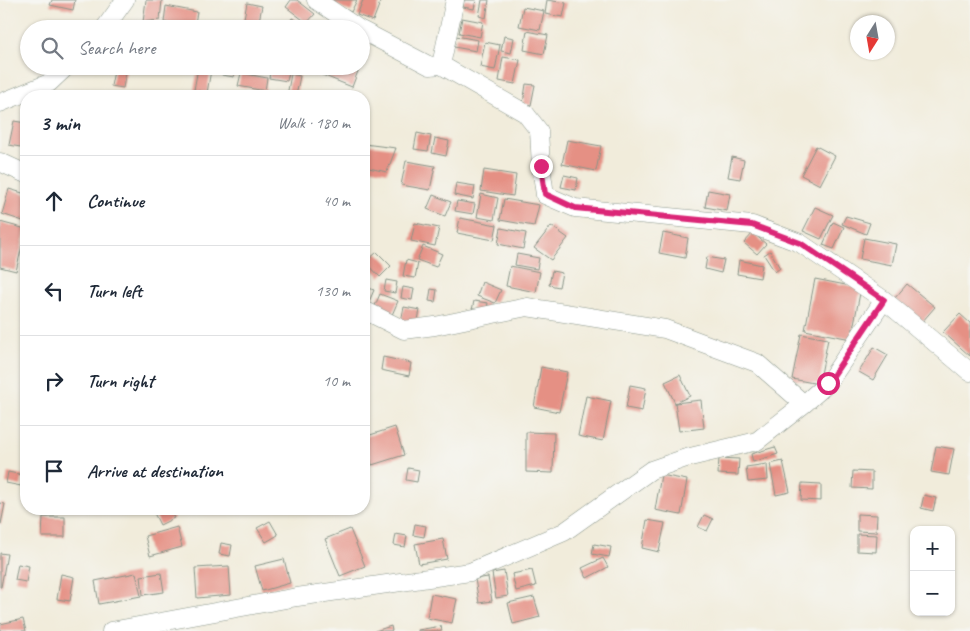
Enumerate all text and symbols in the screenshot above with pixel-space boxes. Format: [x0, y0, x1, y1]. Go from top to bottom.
north arrow [850, 15, 895, 60]
search box [20, 20, 370, 75]
icon: search [38, 34, 66, 62]
text: Search here [78, 36, 155, 60]
text: 3 min [40, 110, 80, 136]
text: Walk · 180 m [278, 113, 350, 133]
route end [530, 155, 553, 178]
icon: ahead [40, 187, 68, 215]
text: Continue [87, 189, 144, 213]
text: 40 m [323, 191, 350, 211]
icon: left [40, 277, 68, 305]
text: Turn left [87, 279, 142, 303]
text: 130 m [316, 281, 350, 301]
icon: right [40, 367, 68, 395]
text: Turn right [87, 369, 154, 393]
text: 10 m [323, 371, 350, 391]
route start [817, 372, 840, 395]
icon: arrive [40, 457, 68, 485]
text: Arrive at destination [87, 459, 223, 483]
map controls [910, 526, 955, 616]
button: + [910, 526, 955, 571]
button: − [910, 571, 955, 616]

